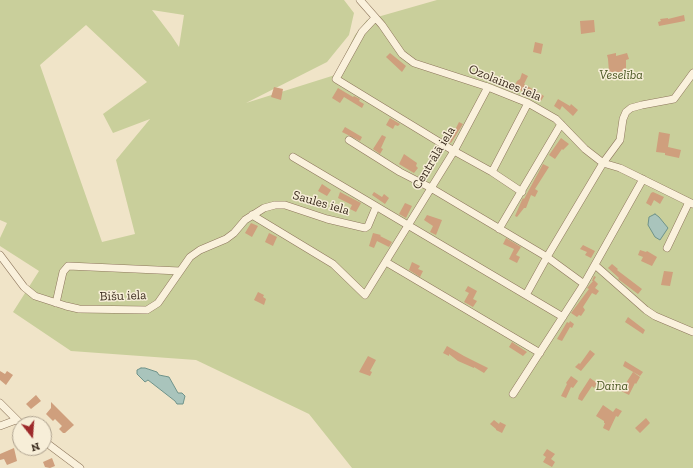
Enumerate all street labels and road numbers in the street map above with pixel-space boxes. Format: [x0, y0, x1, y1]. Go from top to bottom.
street label: Ozolaines iela [466, 61, 544, 105]
street label: Centrālā iela [409, 124, 459, 192]
street label: Saules iela [291, 187, 351, 219]
street label: Bišu iela [99, 287, 147, 305]

